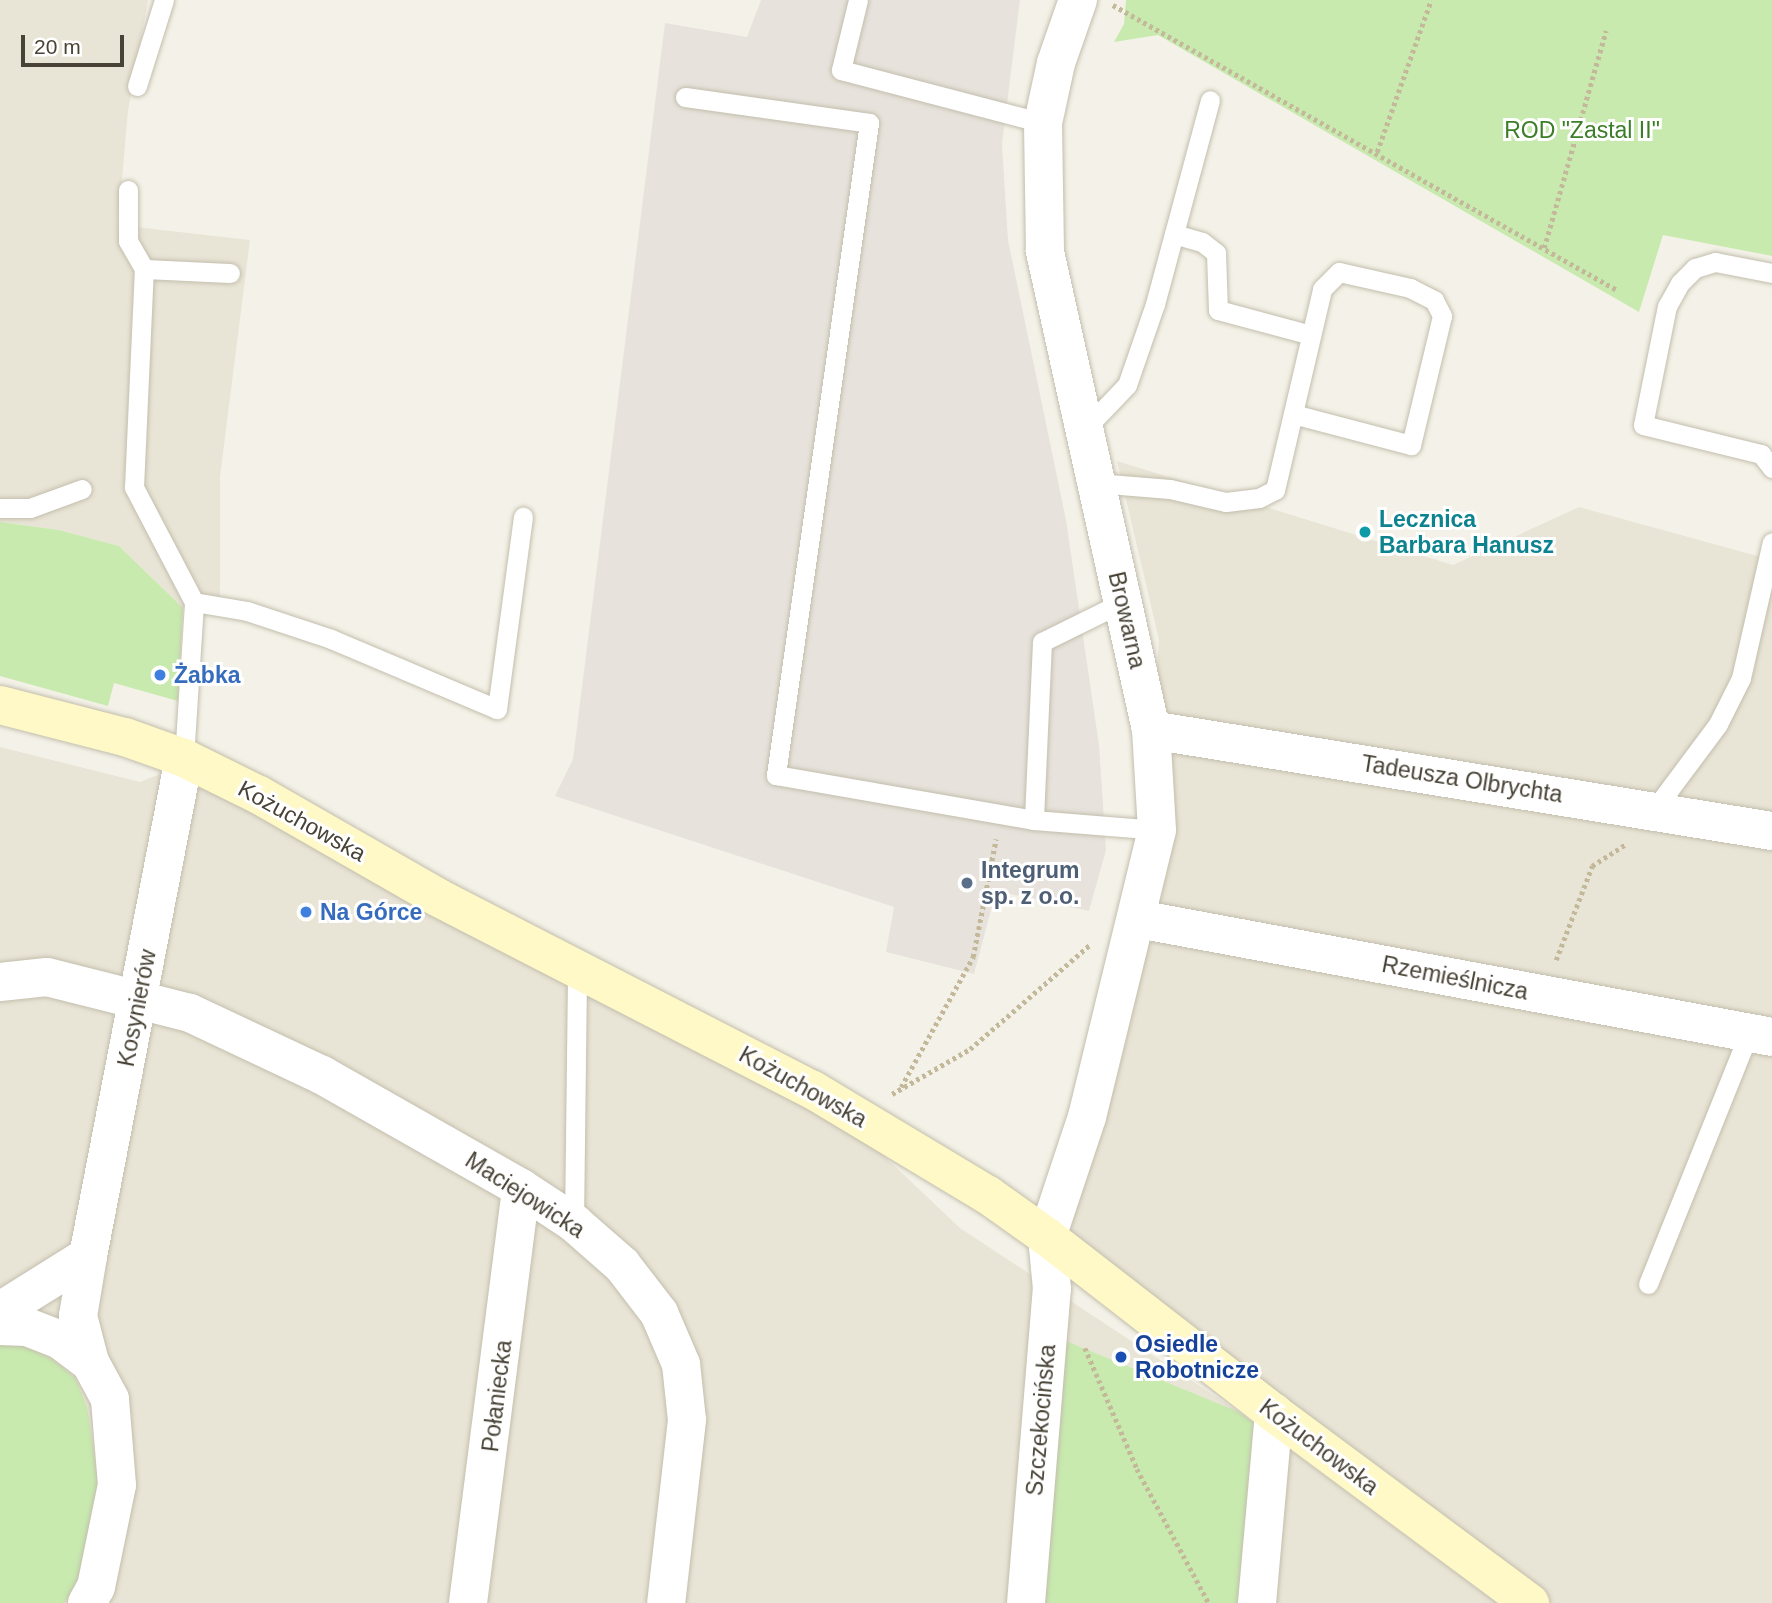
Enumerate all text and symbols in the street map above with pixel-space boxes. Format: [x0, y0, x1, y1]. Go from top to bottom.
scale bar [24, 21, 128, 65]
text: 20 m [34, 35, 81, 58]
park label: ROD "Zastal II" [1504, 116, 1660, 144]
place label: Lecznica Barbara Hanusz [1379, 505, 1554, 559]
marker: Lecznica Barbara Hanusz [1357, 524, 1373, 540]
street label: Browarna [1102, 569, 1152, 671]
place label: Żabka [174, 661, 240, 689]
marker: Żabka [152, 667, 168, 683]
street label: Tadeusza Olbrychta [1359, 749, 1565, 809]
street label: Kożuchowska [233, 775, 371, 867]
place label: Integrum sp. z o.o. [981, 856, 1079, 910]
marker: Integrum sp. z o.o. [959, 875, 975, 891]
place label: Na Górce [320, 898, 422, 926]
marker: Na Górce [298, 904, 314, 920]
street label: Kosynierów [112, 947, 162, 1069]
street label: Rzemieślnicza [1380, 950, 1530, 1006]
street label: Kożuchowska [734, 1041, 872, 1133]
street label: Maciejowicka [460, 1146, 590, 1244]
place label: Osiedle Robotnicze [1135, 1330, 1259, 1384]
street label: Połaniecka [476, 1338, 518, 1454]
street label: Szczekocińska [1021, 1343, 1061, 1497]
marker: Osiedle Robotnicze [1113, 1349, 1129, 1365]
street label: Kożuchowska [1254, 1393, 1384, 1501]

